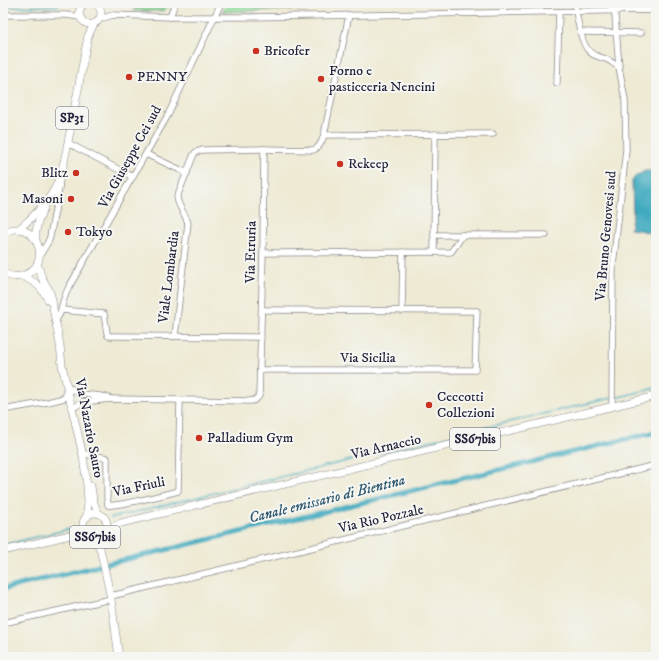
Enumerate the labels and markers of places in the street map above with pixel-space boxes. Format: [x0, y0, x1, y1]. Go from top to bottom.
place label: Bricofer [264, 42, 311, 60]
marker: Bricofer [251, 46, 261, 56]
place label: Forno e pasticceria Nencini [328, 62, 436, 96]
place label: PENNY [137, 68, 187, 86]
marker: PENNY [124, 72, 134, 82]
marker: Forno e pasticceria Nencini [316, 74, 326, 84]
place label: Rekeep [348, 155, 388, 173]
marker: Rekeep [335, 159, 345, 169]
place label: Blitz [41, 164, 68, 182]
marker: Blitz [71, 168, 81, 178]
place label: Masoni [22, 190, 63, 208]
marker: Masoni [66, 194, 76, 204]
place label: Tokyo [76, 223, 112, 241]
marker: Tokyo [63, 227, 73, 237]
place label: Ceccotti Collezioni [437, 388, 495, 422]
marker: Ceccotti Collezioni [424, 400, 434, 410]
place label: Palladium Gym [207, 429, 294, 447]
marker: Palladium Gym [194, 433, 204, 443]

